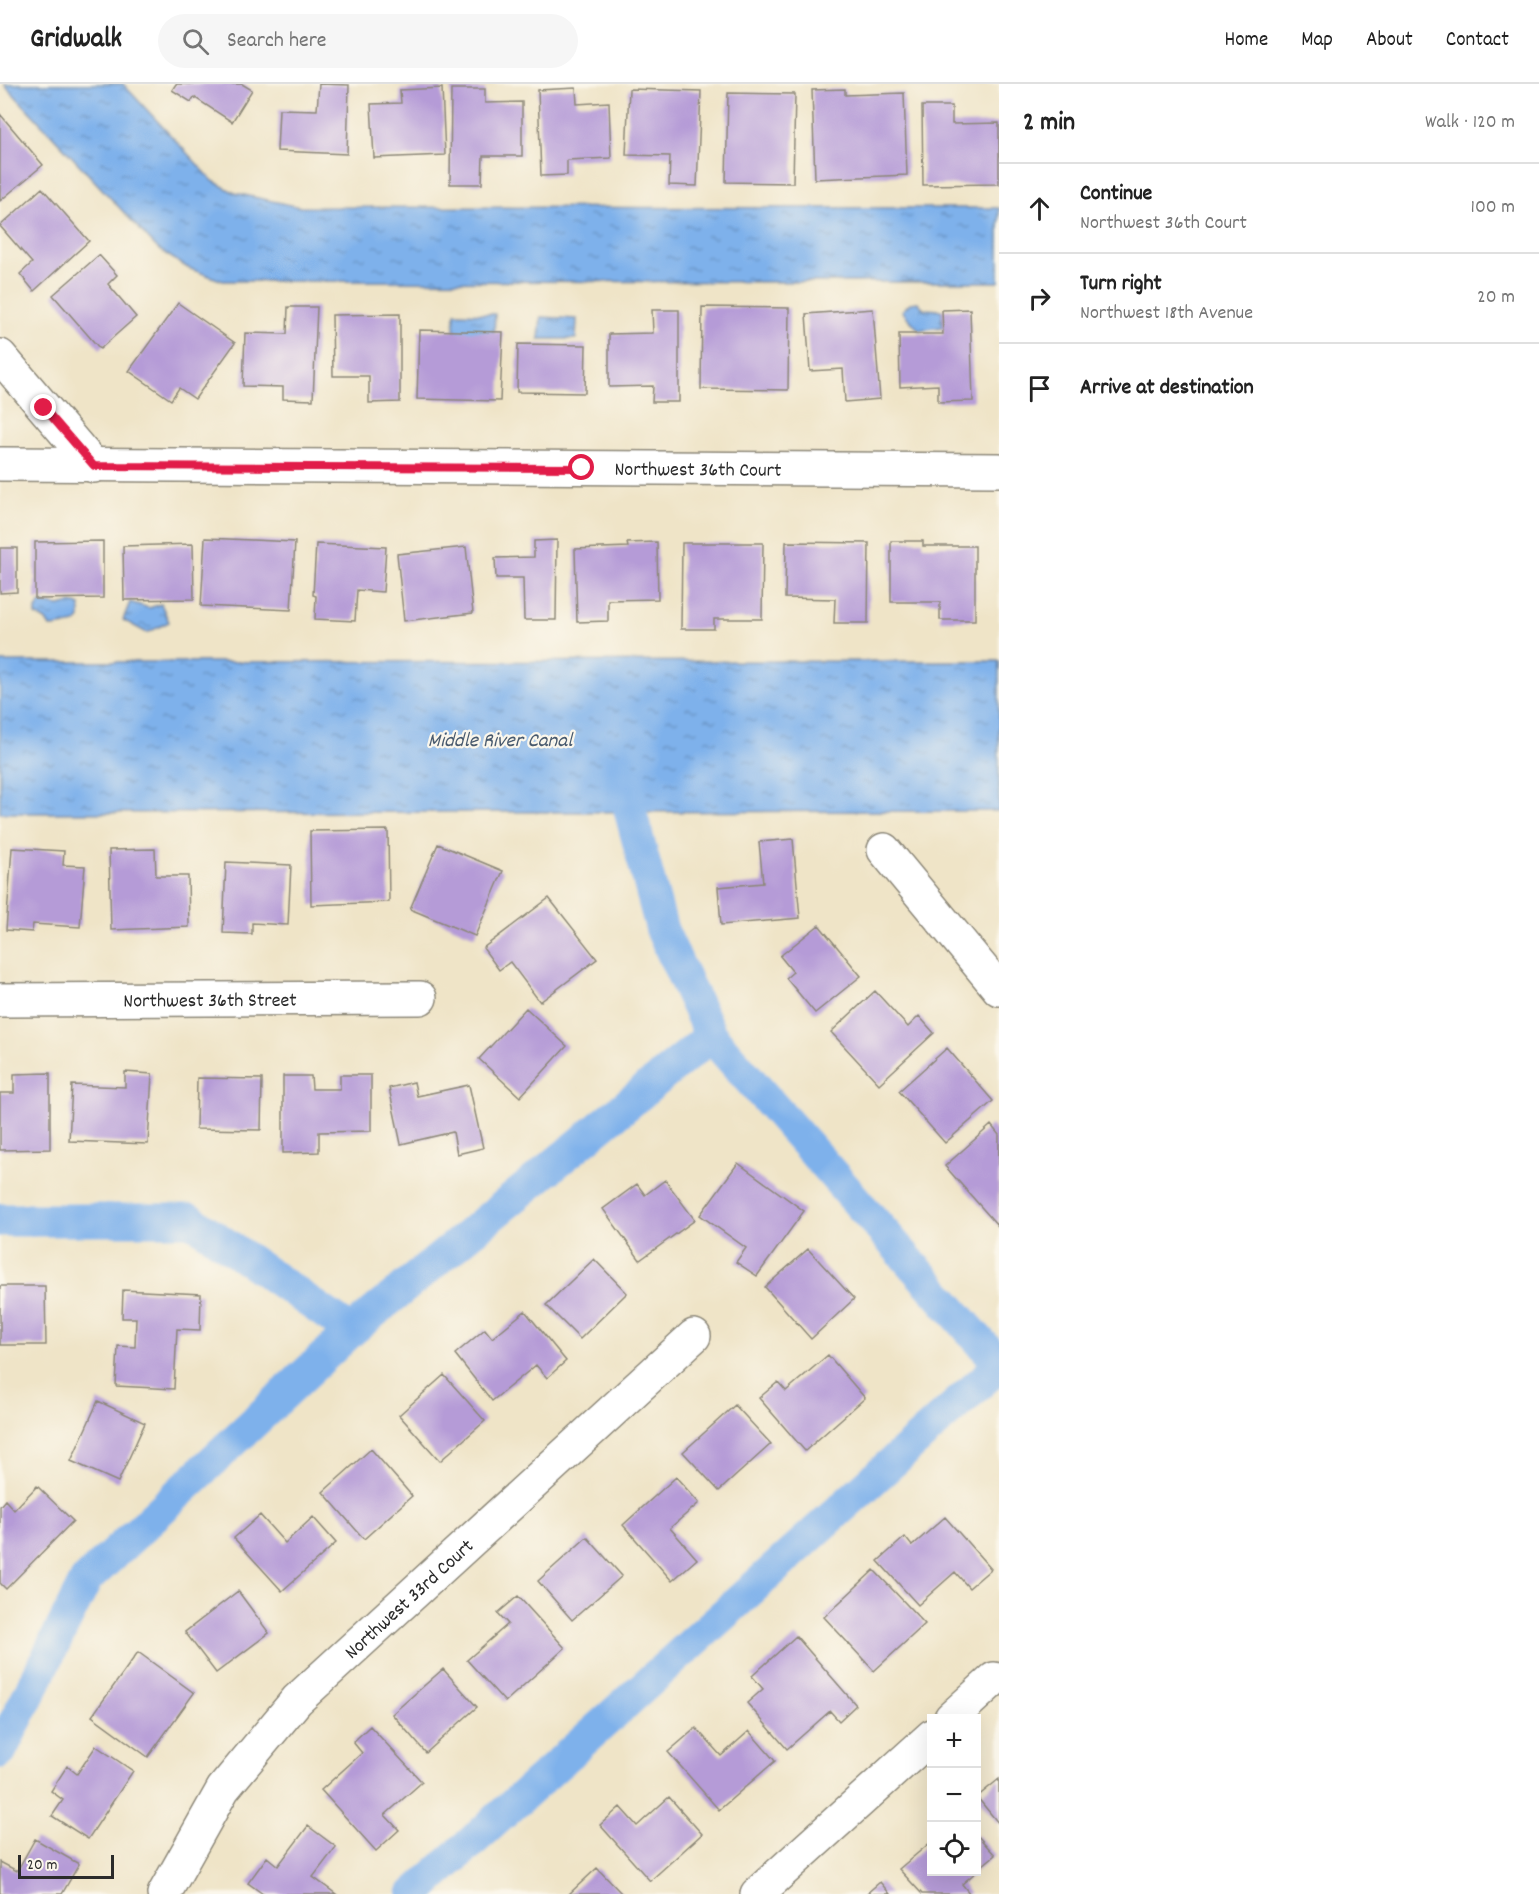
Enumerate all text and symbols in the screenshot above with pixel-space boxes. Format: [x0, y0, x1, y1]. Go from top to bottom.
search box [158, 14, 578, 68]
text: Gridwalk [30, 21, 122, 61]
icon: search [179, 25, 212, 58]
text: Search here [227, 26, 327, 57]
text: Home [1224, 26, 1268, 56]
text: Map [1301, 26, 1333, 56]
text: About [1366, 26, 1413, 56]
text: Contact [1446, 26, 1509, 56]
text: 2 min [1023, 105, 1075, 142]
text: Walk · 120 m [1425, 109, 1515, 137]
text: Continue [1080, 179, 1152, 210]
icon: ahead [1023, 192, 1056, 225]
text: 100 m [1471, 194, 1515, 222]
text: Northwest 36th Court [1080, 210, 1247, 238]
text: Turn right [1080, 269, 1162, 300]
icon: right [1023, 282, 1056, 315]
text: 20 m [1477, 284, 1515, 312]
text: Northwest 18th Avenue [1080, 300, 1253, 328]
icon: arrive [1023, 372, 1056, 405]
text: Arrive at destination [1080, 373, 1254, 404]
route end [30, 394, 56, 420]
route start [568, 454, 594, 480]
street label: Northwest 36th Court [614, 457, 782, 486]
water label: Middle River Canal [428, 727, 574, 757]
street label: Northwest 36th Street [123, 988, 297, 1016]
street label: Northwest 33rd Court [339, 1534, 481, 1667]
map controls [927, 1714, 981, 1876]
button: + [927, 1714, 981, 1768]
button: − [927, 1768, 981, 1822]
button: locate [927, 1822, 981, 1876]
scale bar [18, 1852, 114, 1880]
text: 20 m [27, 1854, 57, 1877]

